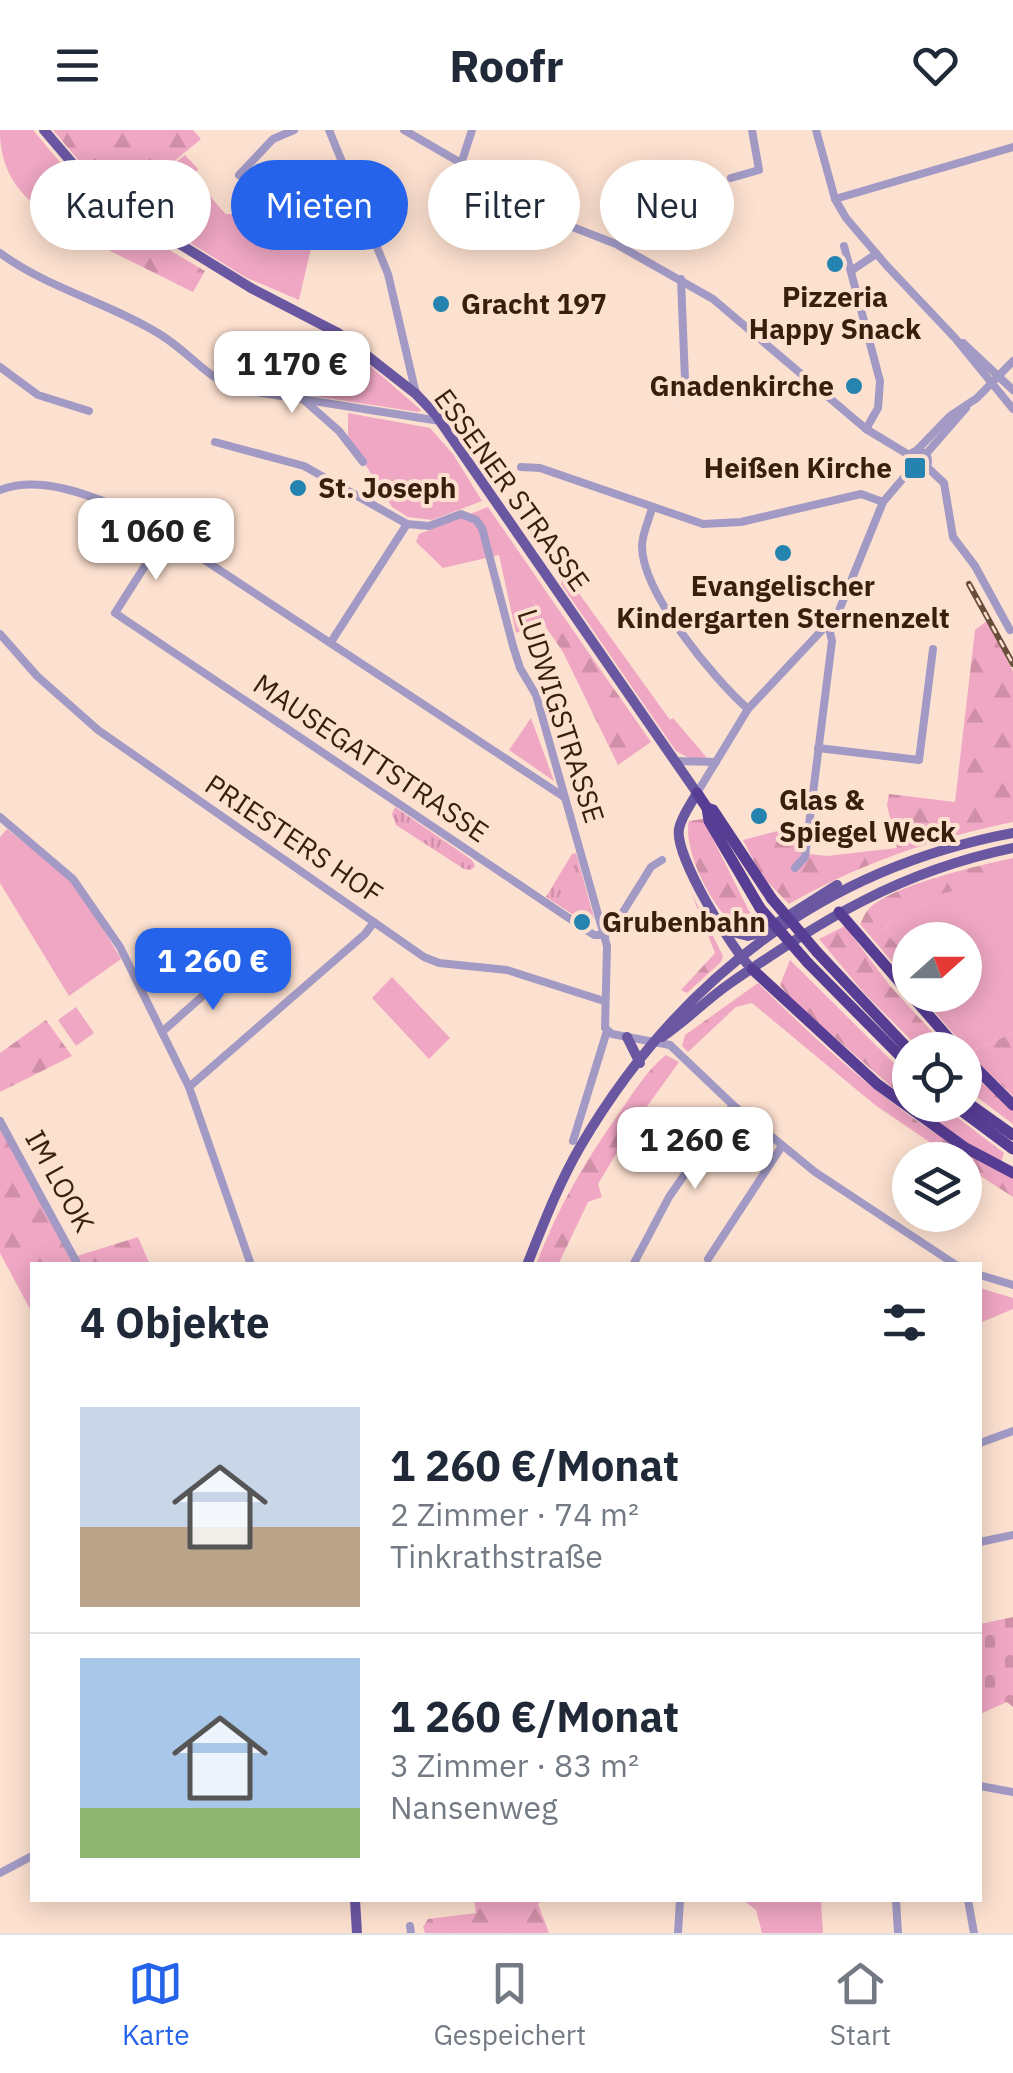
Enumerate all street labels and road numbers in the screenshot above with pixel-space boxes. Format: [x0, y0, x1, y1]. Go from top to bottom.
street label: ESSENER STRASSE [426, 381, 598, 598]
street label: LUDWIGSTRASSE [509, 604, 614, 828]
street label: MAUSEGATTSTRASSE [246, 665, 496, 850]
street label: PRIESTERS HOF [198, 765, 390, 912]
street label: IM LOOK [17, 1123, 104, 1239]

